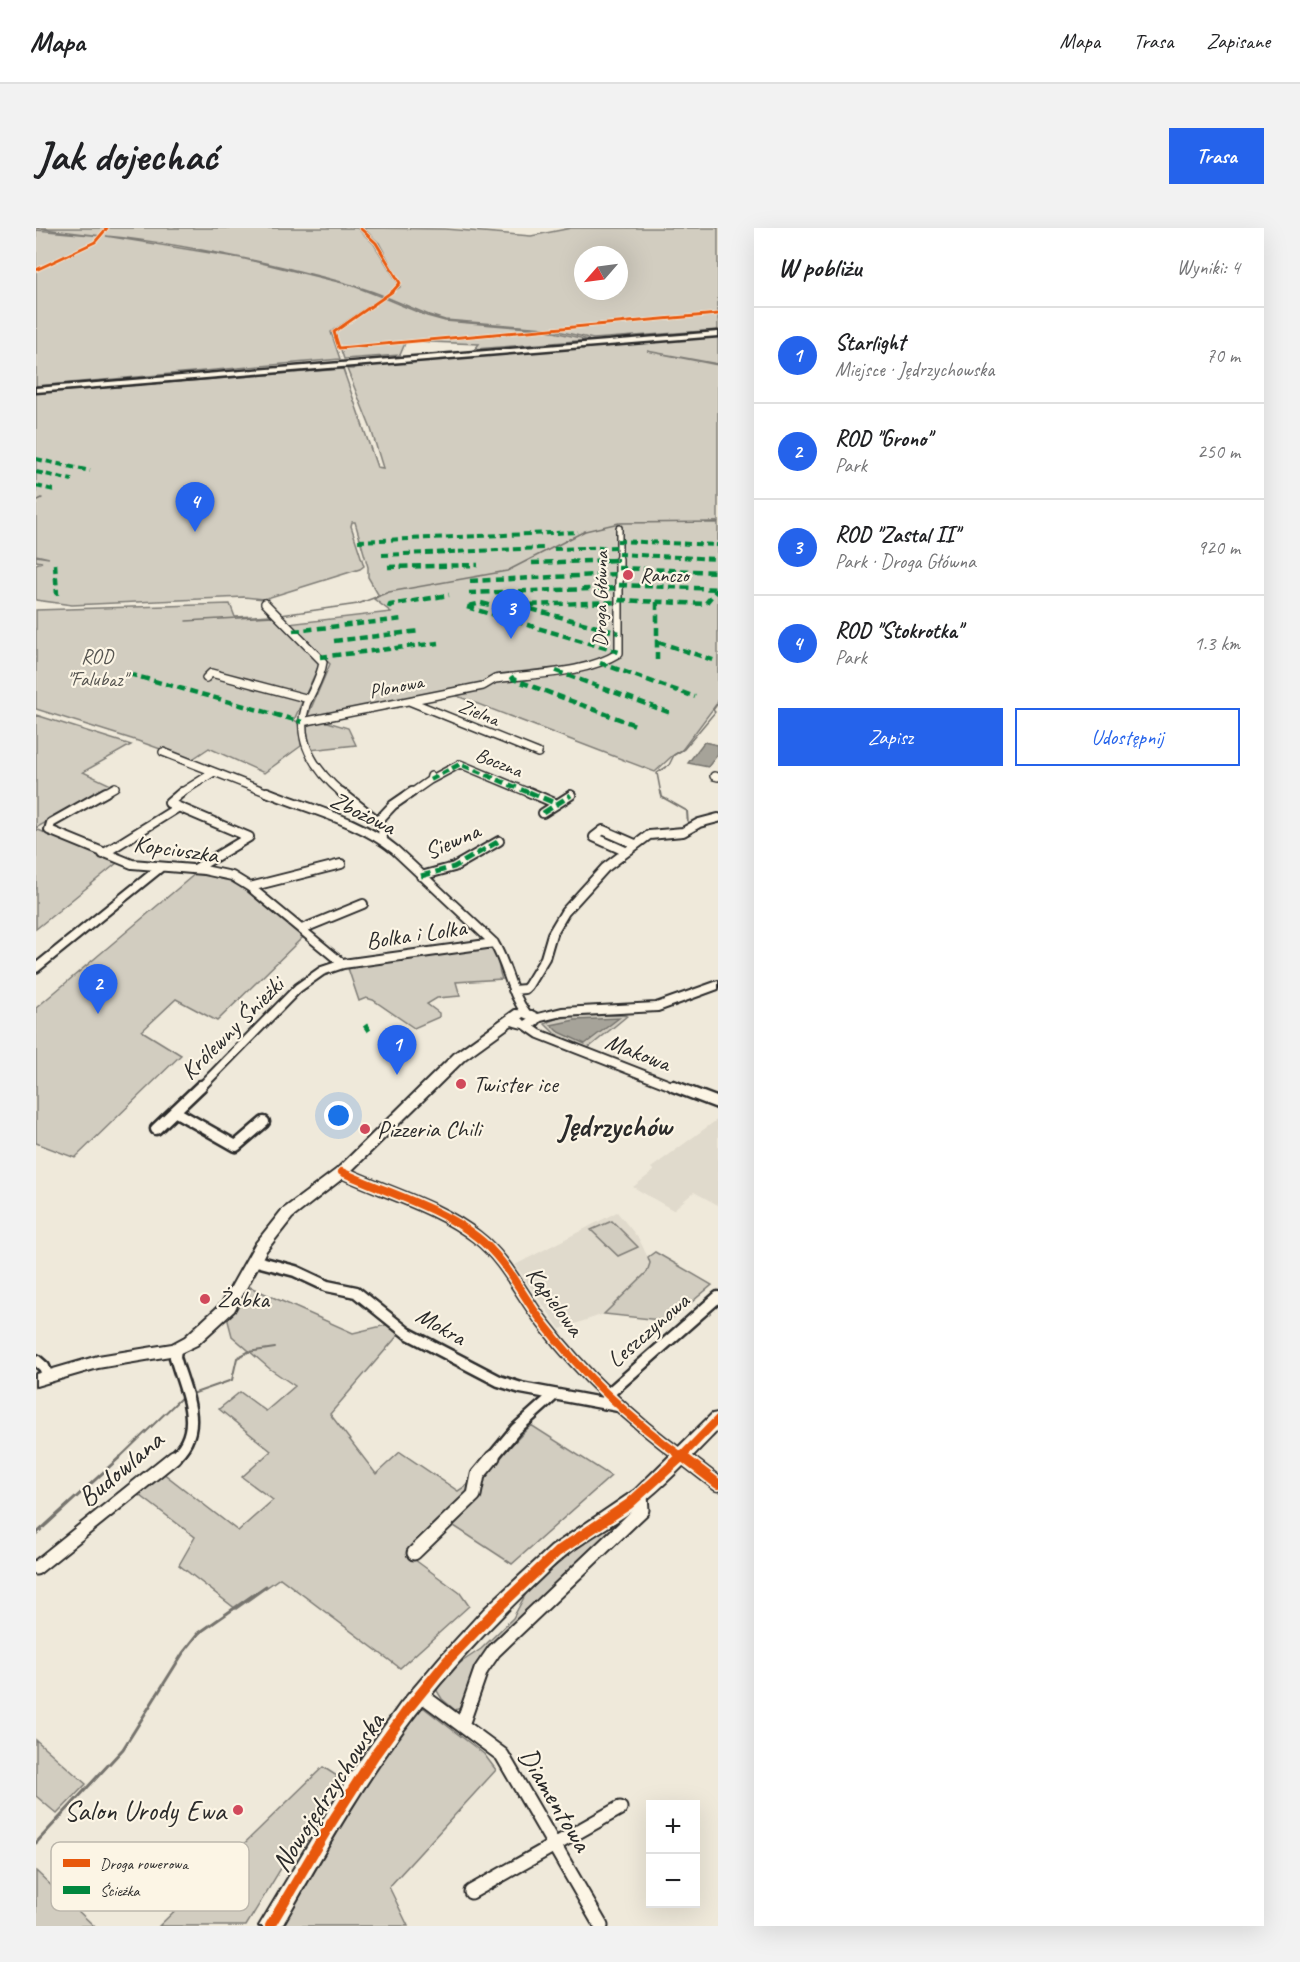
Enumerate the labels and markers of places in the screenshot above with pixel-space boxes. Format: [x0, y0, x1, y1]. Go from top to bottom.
pin: 4 [176, 482, 214, 532]
place label: Ranczo [640, 563, 691, 588]
marker: Ranczo [621, 568, 635, 582]
pin: 3 [492, 590, 530, 639]
pin: 2 [78, 964, 118, 1014]
pin: 1 [378, 1026, 416, 1075]
place label: Twister ice [473, 1069, 560, 1099]
marker: Twister ice [454, 1077, 468, 1091]
place label: Pizzeria Chili [377, 1114, 484, 1144]
marker: Pizzeria Chili [358, 1122, 372, 1136]
place label: Żabka [217, 1284, 270, 1314]
marker: Żabka [198, 1292, 212, 1306]
place label: Salon Urody Ewa [64, 1793, 228, 1828]
marker: Salon Urody Ewa [231, 1803, 245, 1817]

